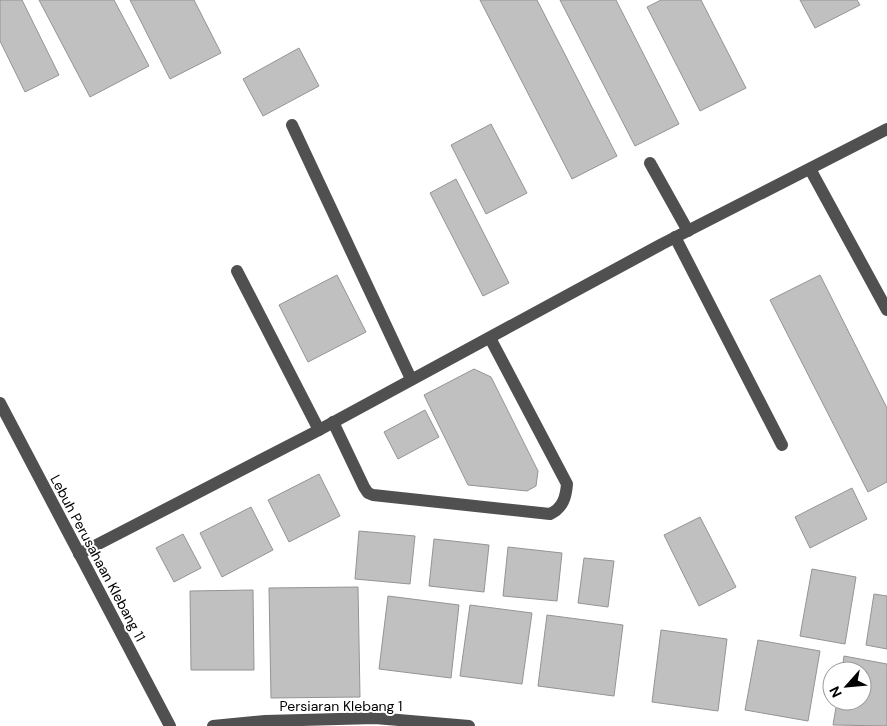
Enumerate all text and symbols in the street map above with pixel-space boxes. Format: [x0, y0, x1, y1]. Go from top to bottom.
street label: Lebuh Perusahaan Klebang 11 [46, 472, 150, 644]
north arrow [822, 661, 872, 711]
text: N [825, 683, 846, 701]
street label: Persiaran Klebang 1 [280, 697, 402, 715]

